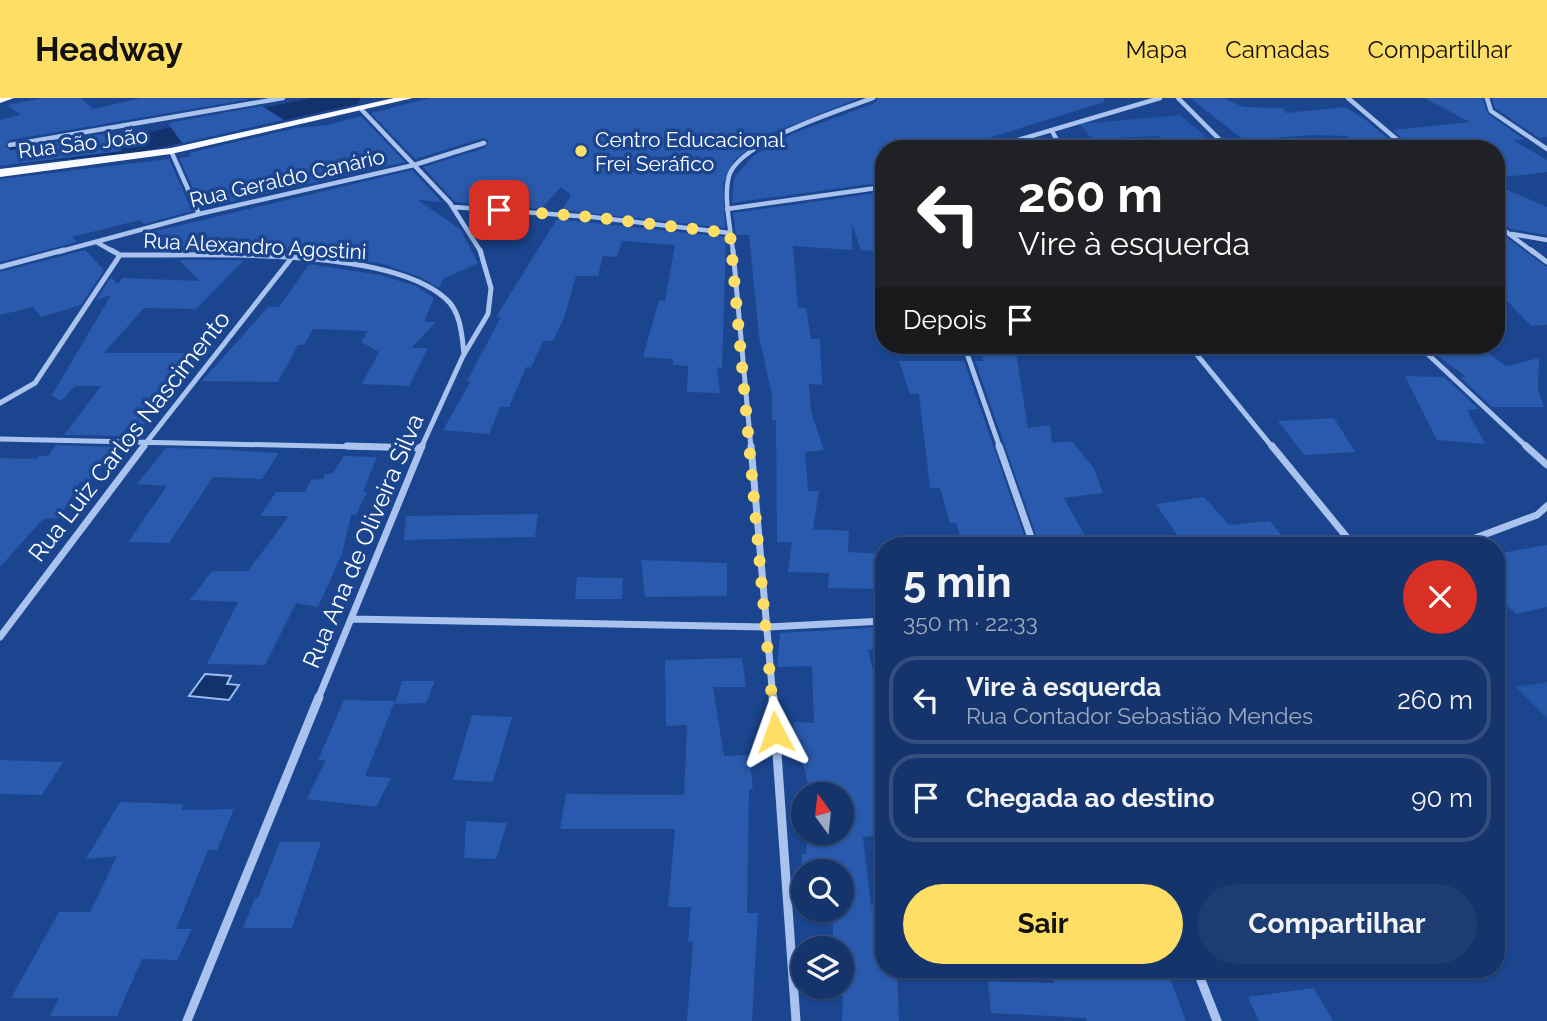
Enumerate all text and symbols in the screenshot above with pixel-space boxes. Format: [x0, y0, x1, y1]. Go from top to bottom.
text: Headway [35, 30, 183, 69]
text: Mapa [1125, 35, 1187, 64]
text: Camadas [1225, 35, 1330, 64]
text: Compartilhar [1368, 35, 1512, 64]
street label: Rua São João [17, 123, 149, 163]
place label: Centro Educacional Frei Seráfico [595, 127, 785, 176]
street label: Rua Geraldo Canário [187, 143, 387, 213]
marker: Centro Educacional Frei Seráfico [573, 143, 589, 159]
text: 260 m [1018, 166, 1163, 223]
icon: left [903, 168, 994, 259]
pin [469, 180, 529, 240]
icon: arrive [480, 191, 518, 229]
text: Vire à esquerda [1018, 225, 1250, 262]
street label: Rua Alexandro Agostini [143, 228, 367, 264]
icon: arrive [1001, 301, 1039, 339]
street label: Rua Luiz Carlos Nascimento [22, 305, 236, 567]
text: Depois [903, 305, 987, 335]
street label: Rua Ana de Oliveira Silva [296, 410, 430, 672]
text: 5 min [903, 558, 1012, 607]
button: close [1403, 560, 1477, 634]
text: 350 m · 22:33 [903, 609, 1038, 636]
text: Vire à esquerda [966, 672, 1161, 702]
icon: left [907, 681, 945, 719]
text: 260 m [1397, 685, 1473, 715]
position arrow [738, 695, 812, 769]
text: Rua Contador Sebastião Mendes [966, 702, 1313, 729]
icon: arrive [907, 779, 945, 817]
north arrow [791, 782, 854, 845]
map controls [791, 782, 854, 999]
text: Chegada ao destino [966, 783, 1215, 813]
text: 90 m [1411, 783, 1473, 813]
button: search [791, 859, 854, 922]
button: Sair [903, 884, 1183, 964]
button: Compartilhar [1197, 884, 1477, 964]
button: layers [791, 936, 854, 999]

